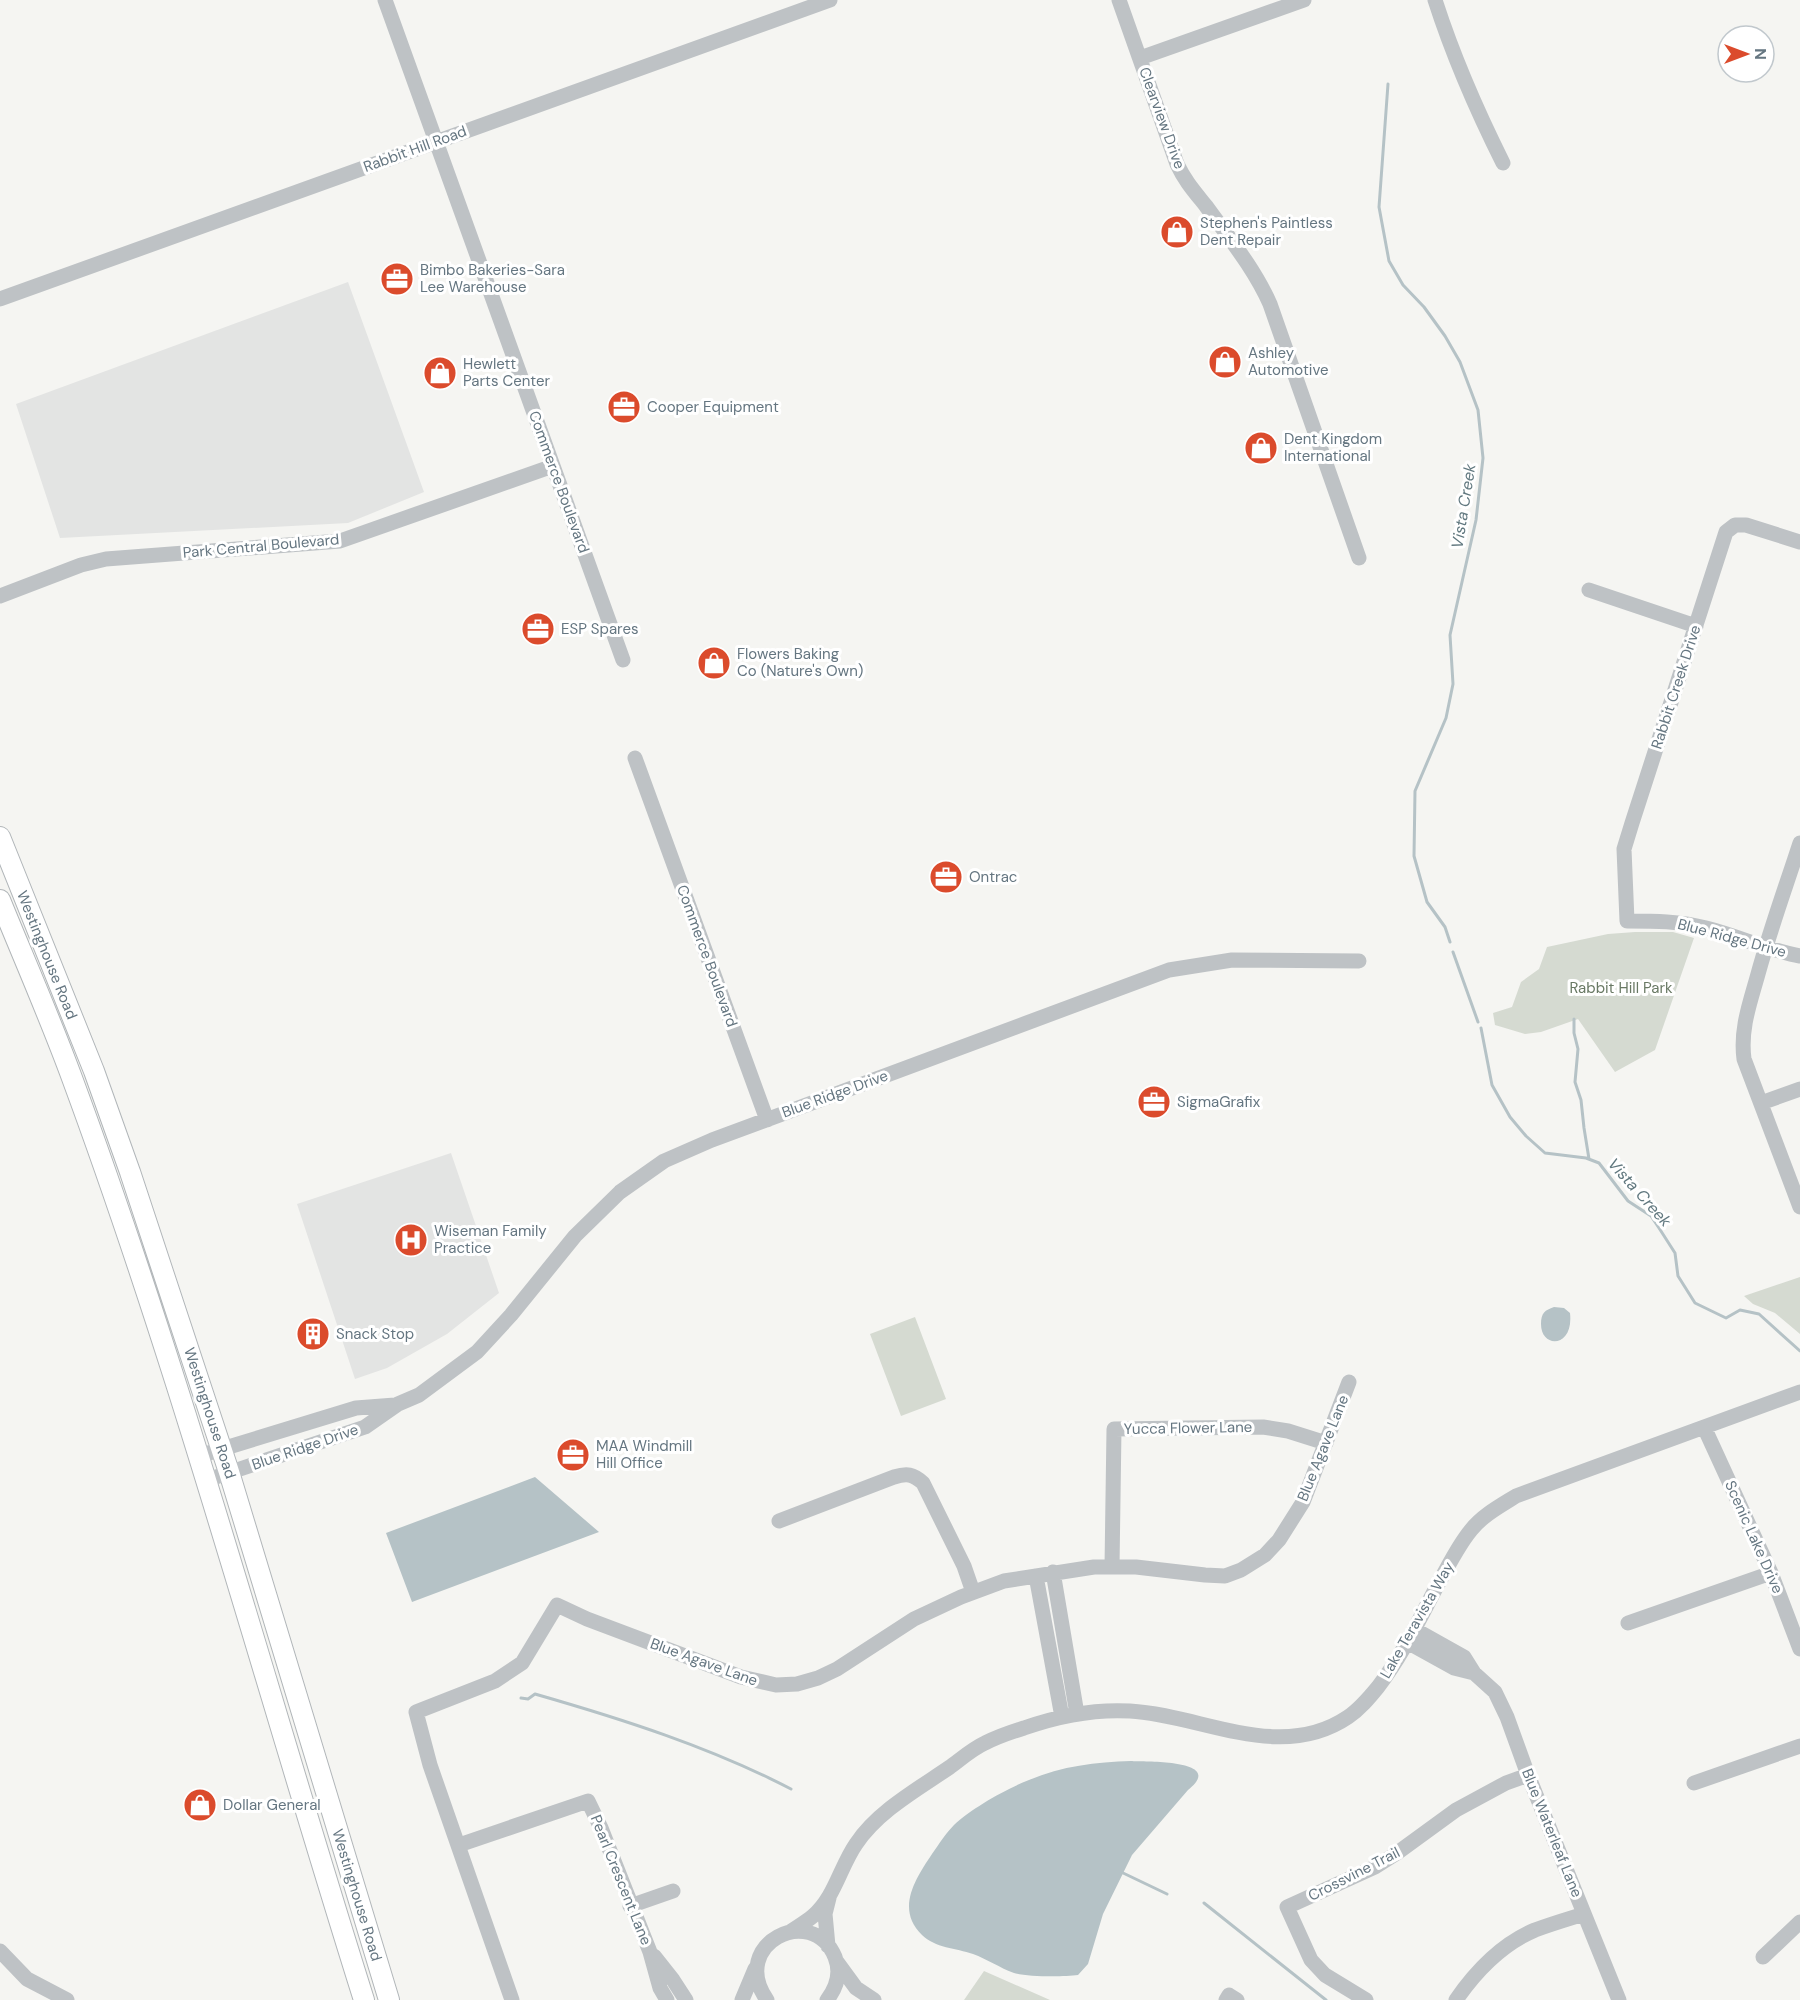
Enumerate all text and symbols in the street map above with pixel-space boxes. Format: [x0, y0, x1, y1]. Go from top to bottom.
north arrow [1716, 24, 1776, 84]
text: N [1750, 48, 1771, 60]
street label: Clearview Drive [1134, 64, 1190, 172]
street label: Rabbit Hill Road [361, 121, 469, 177]
place label: Stephen's Paintless Dent Repair [1200, 213, 1333, 250]
shop icon: Stephen's Paintless Dent Repair [1159, 214, 1195, 250]
place label: Bimbo Bakeries-Sara Lee Warehouse [420, 260, 565, 297]
office icon: Bimbo Bakeries-Sara Lee Warehouse [379, 261, 415, 297]
place label: Ashley Automotive [1248, 343, 1328, 380]
shop icon: Ashley Automotive [1207, 344, 1243, 380]
place label: Hewlett Parts Center [463, 354, 551, 391]
shop icon: Hewlett Parts Center [422, 355, 458, 391]
office icon: Cooper Equipment [606, 389, 642, 425]
place label: Cooper Equipment [647, 397, 779, 417]
street label: Commerce Boulevard [524, 408, 594, 556]
place label: Dent Kingdom International [1284, 429, 1382, 466]
shop icon: Dent Kingdom International [1243, 430, 1279, 466]
water label: Vista Creek [1446, 461, 1481, 550]
street label: Park Central Boulevard [182, 529, 340, 563]
office icon: ESP Spares [520, 611, 556, 647]
place label: ESP Spares [561, 619, 638, 639]
street label: Rabbit Creek Drive [1647, 622, 1705, 752]
place label: Flowers Baking Co (Nature's Own) [737, 644, 863, 681]
shop icon: Flowers Baking Co (Nature's Own) [696, 645, 732, 681]
office icon: Ontrac [928, 859, 964, 895]
place label: Ontrac [969, 867, 1017, 887]
street label: Commerce Boulevard [672, 882, 742, 1030]
street label: Westinghouse Road [12, 888, 82, 1022]
street label: Blue Ridge Drive [1676, 914, 1788, 962]
park label: Rabbit Hill Park [1569, 978, 1673, 998]
street label: Blue Ridge Drive [779, 1066, 891, 1122]
office icon: SigmaGrafix [1136, 1084, 1172, 1120]
place label: SigmaGrafix [1177, 1092, 1261, 1112]
water label: Vista Creek [1603, 1154, 1677, 1232]
place label: Wiseman Family Practice [434, 1221, 547, 1258]
hospital icon: Wiseman Family Practice [393, 1222, 429, 1258]
building icon: Snack Stop [295, 1316, 331, 1352]
place label: Snack Stop [336, 1324, 414, 1344]
street label: Westinghouse Road [179, 1345, 241, 1481]
street label: Blue Agave Lane [1293, 1392, 1353, 1504]
street label: Yucca Flower Lane [1124, 1417, 1252, 1439]
street label: Blue Ridge Drive [249, 1419, 361, 1475]
place label: MAA Windmill Hill Office [596, 1436, 692, 1473]
office icon: MAA Windmill Hill Office [555, 1437, 591, 1473]
street label: Scenic Lake Drive [1720, 1477, 1788, 1597]
street label: Lake Teravista Way [1375, 1558, 1459, 1682]
street label: Blue Agave Lane [648, 1633, 760, 1691]
street label: Blue Waterleaf Lane [1517, 1766, 1587, 1900]
shop icon: Dollar General [182, 1787, 218, 1823]
place label: Dollar General [223, 1795, 321, 1815]
street label: Pearl Crescent Lane [586, 1812, 656, 1948]
street label: Westinghouse Road [327, 1827, 387, 1963]
street label: Crossvine Trail [1305, 1842, 1403, 1906]

